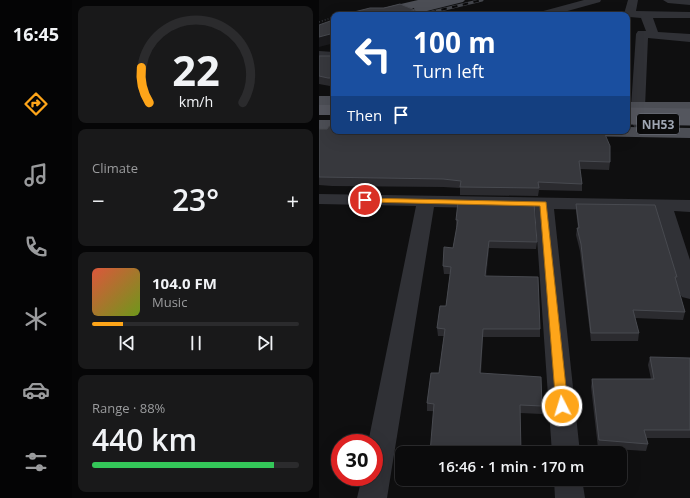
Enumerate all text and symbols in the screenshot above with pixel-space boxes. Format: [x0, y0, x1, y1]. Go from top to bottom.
text: 16:45 [13, 22, 59, 46]
text: 100 m [413, 23, 496, 61]
icon: left [347, 28, 399, 80]
text: 22 [172, 41, 219, 97]
text: Turn left [413, 59, 484, 83]
icon: directions [22, 90, 50, 118]
text: km/h [178, 91, 213, 110]
icon: arrive [390, 104, 412, 126]
text: Then [347, 105, 382, 125]
road number: NH53 [637, 114, 679, 134]
text: Climate [92, 159, 138, 177]
icon: music [22, 161, 50, 189]
text: 23° [172, 179, 219, 220]
pin [348, 183, 382, 217]
text: − [92, 185, 105, 215]
text: + [286, 185, 299, 215]
icon: arrive [354, 189, 376, 211]
icon: phone [22, 233, 50, 261]
text: 104.0 FM [152, 273, 217, 293]
text: Music [152, 293, 187, 311]
icon: climate [22, 305, 50, 333]
icon: previous [116, 332, 138, 354]
icon: pause [185, 332, 207, 354]
icon: next [254, 332, 276, 354]
icon: car [22, 376, 50, 404]
position arrow [541, 385, 583, 427]
text: Range · 88% [92, 399, 165, 417]
text: 440 km [92, 419, 197, 460]
speed limit sign: 30 [331, 434, 383, 486]
icon: filters [22, 448, 50, 476]
text: 16:46 · 1 min · 170 m [438, 456, 584, 476]

